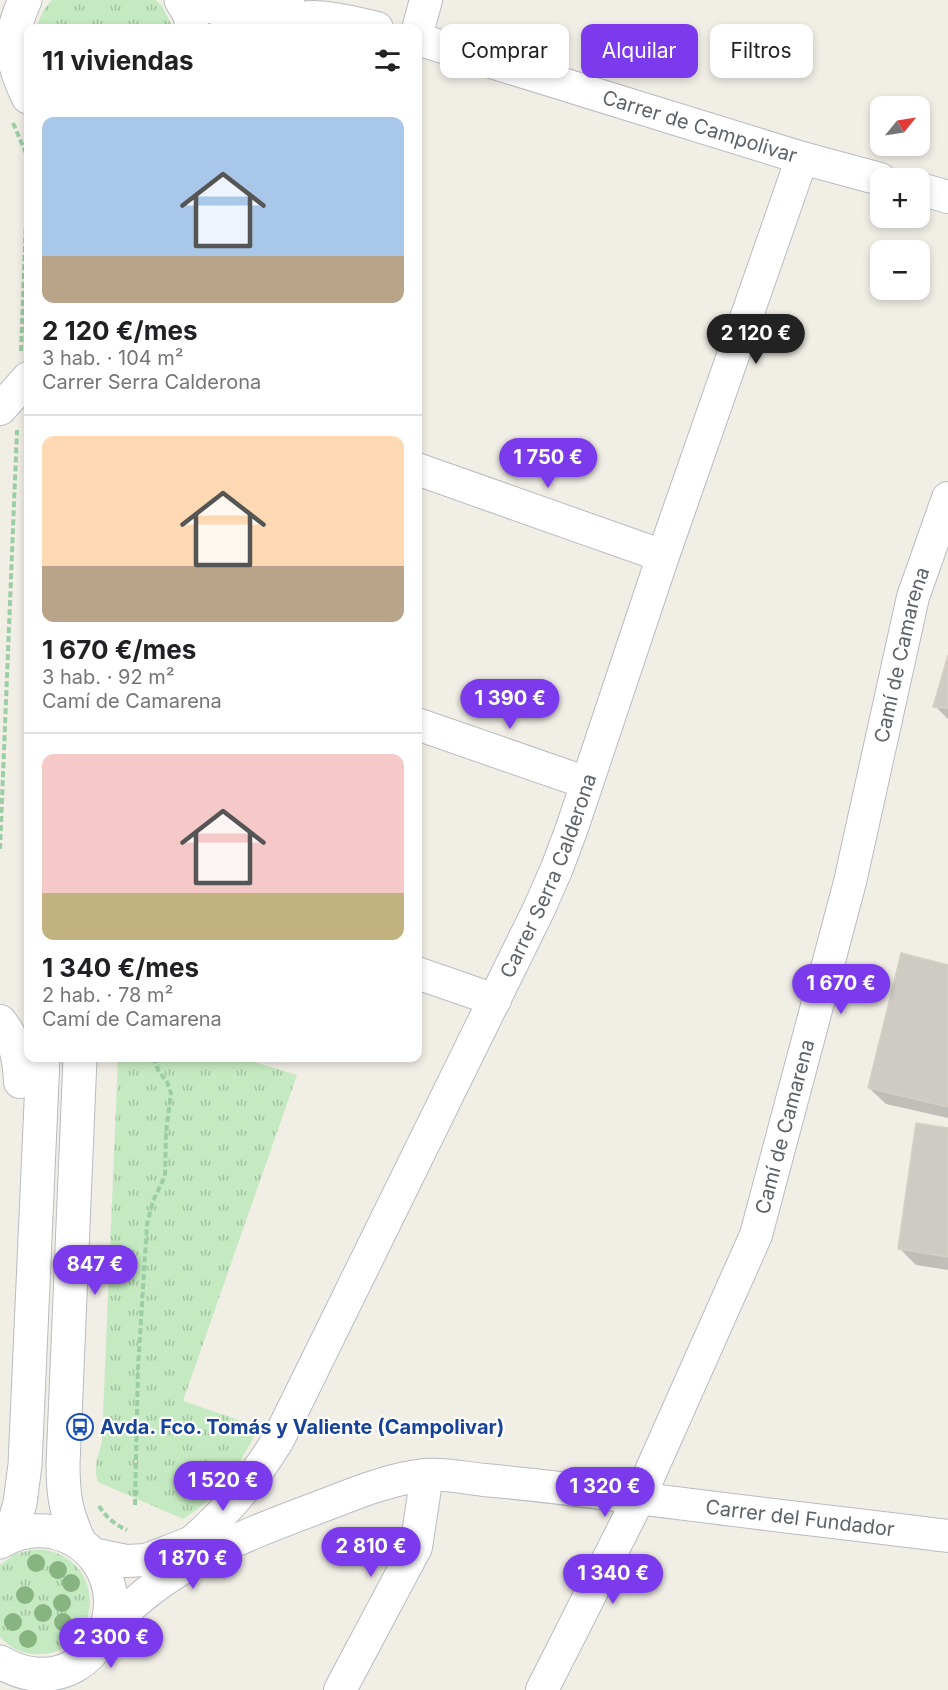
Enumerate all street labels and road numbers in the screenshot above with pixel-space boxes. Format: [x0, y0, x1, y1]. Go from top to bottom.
street label: Carrer de Campolivar [600, 85, 801, 168]
street label: Camí de Camarena [869, 564, 935, 745]
street label: Carrer Serra Calderona [495, 771, 601, 982]
street label: Camí de Camarena [750, 1037, 820, 1217]
street label: Carrer del Fundador [704, 1495, 896, 1541]

